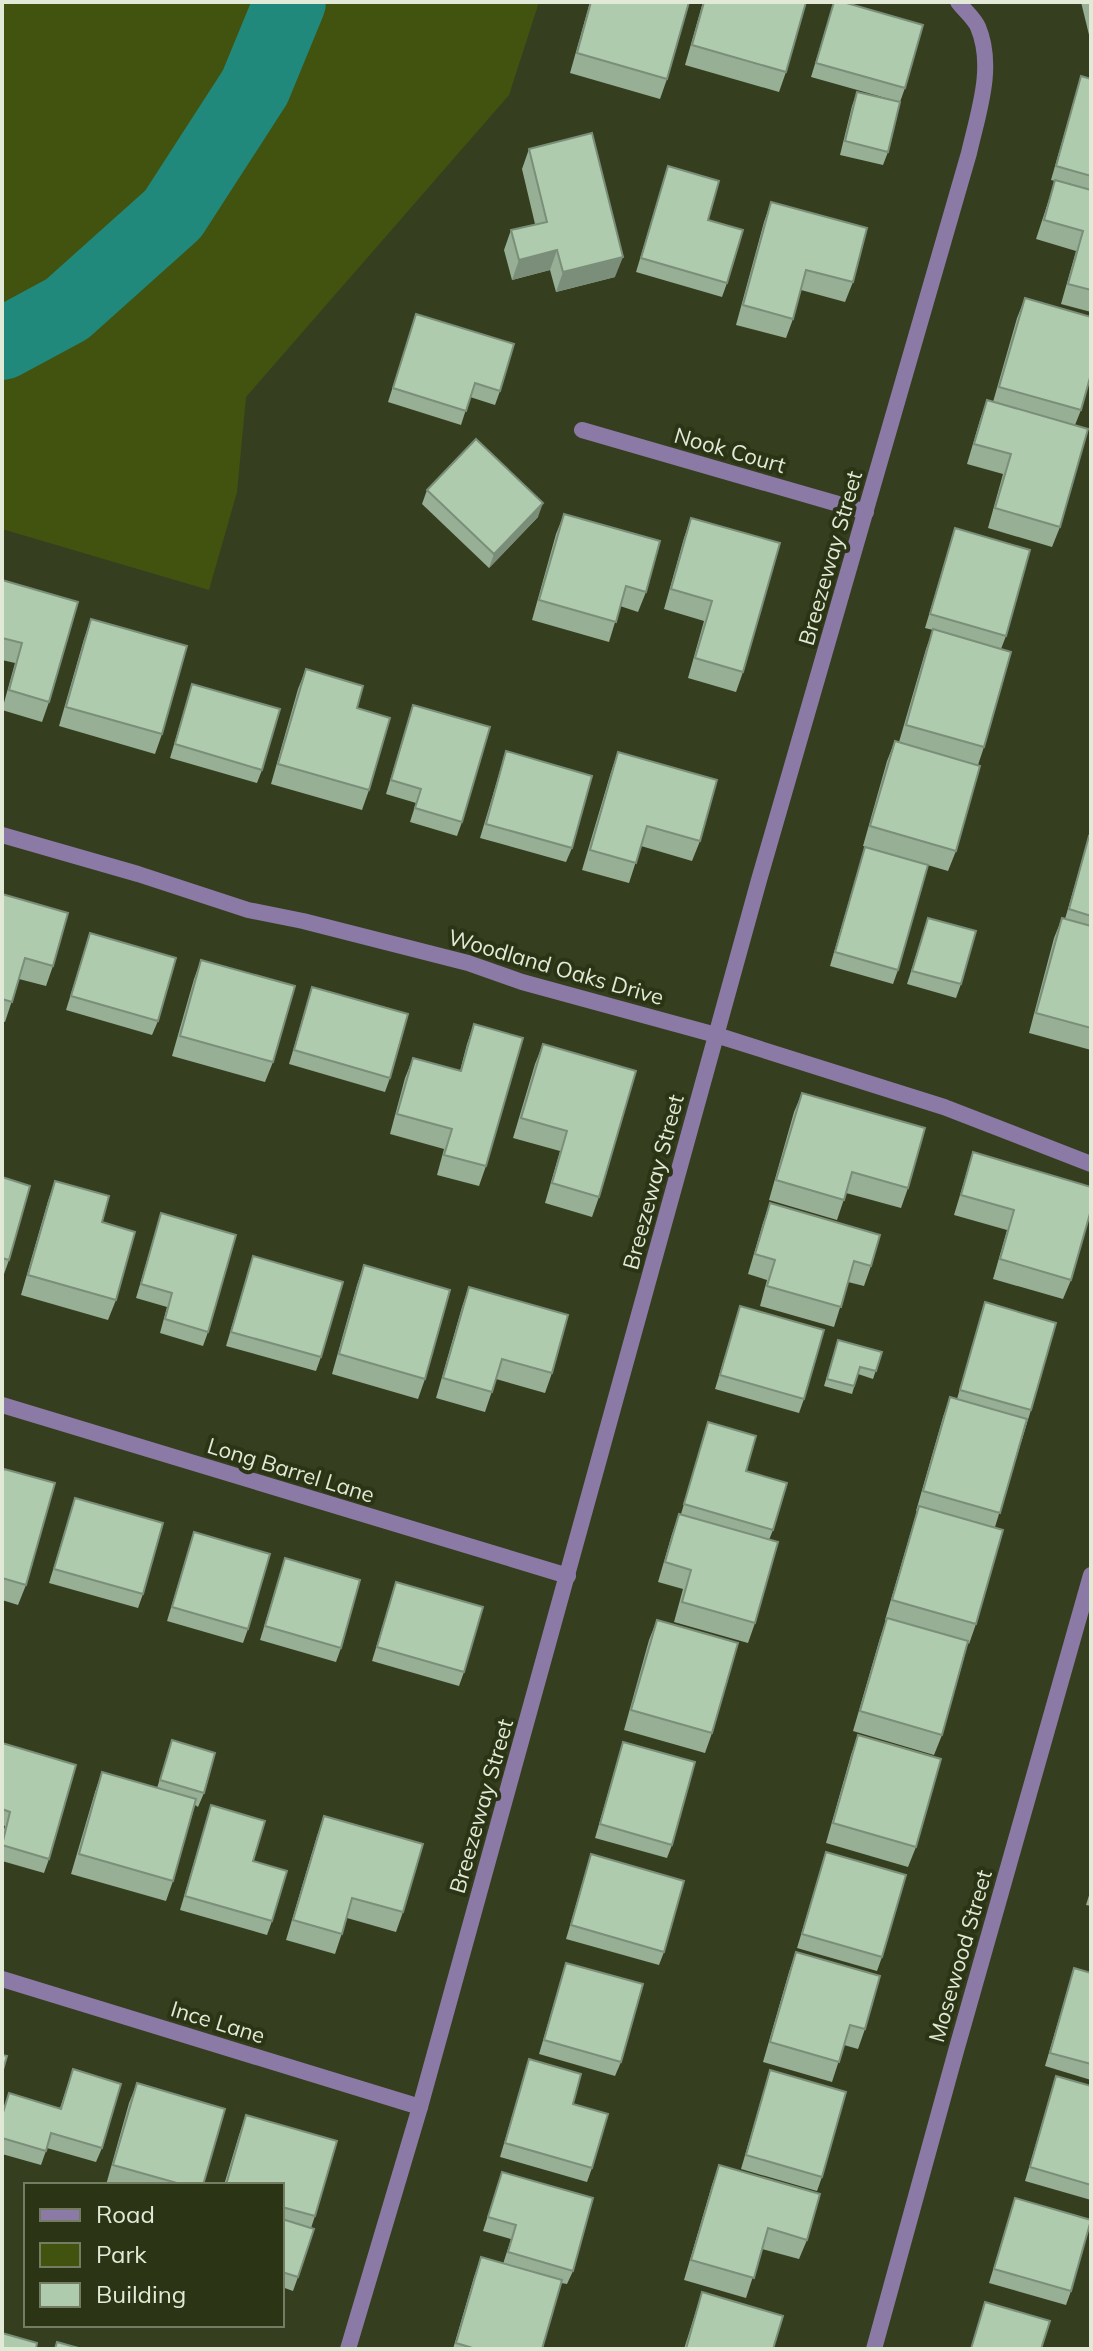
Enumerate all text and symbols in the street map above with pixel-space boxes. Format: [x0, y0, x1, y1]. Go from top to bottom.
street label: Nook Court [671, 421, 789, 479]
street label: Breezeway Street [792, 467, 868, 648]
street label: Woodland Oaks Drive [445, 923, 667, 1011]
street label: Breezeway Street [616, 1091, 690, 1273]
street label: Long Barrel Lane [204, 1431, 378, 1509]
street label: Breezeway Street [443, 1715, 519, 1896]
street label: Mosewood Street [922, 1866, 998, 2045]
street label: Ince Lane [168, 1994, 268, 2050]
legend [24, 2183, 284, 2327]
text: Road [96, 2199, 155, 2229]
text: Park [96, 2239, 147, 2269]
text: Building [96, 2279, 186, 2309]

